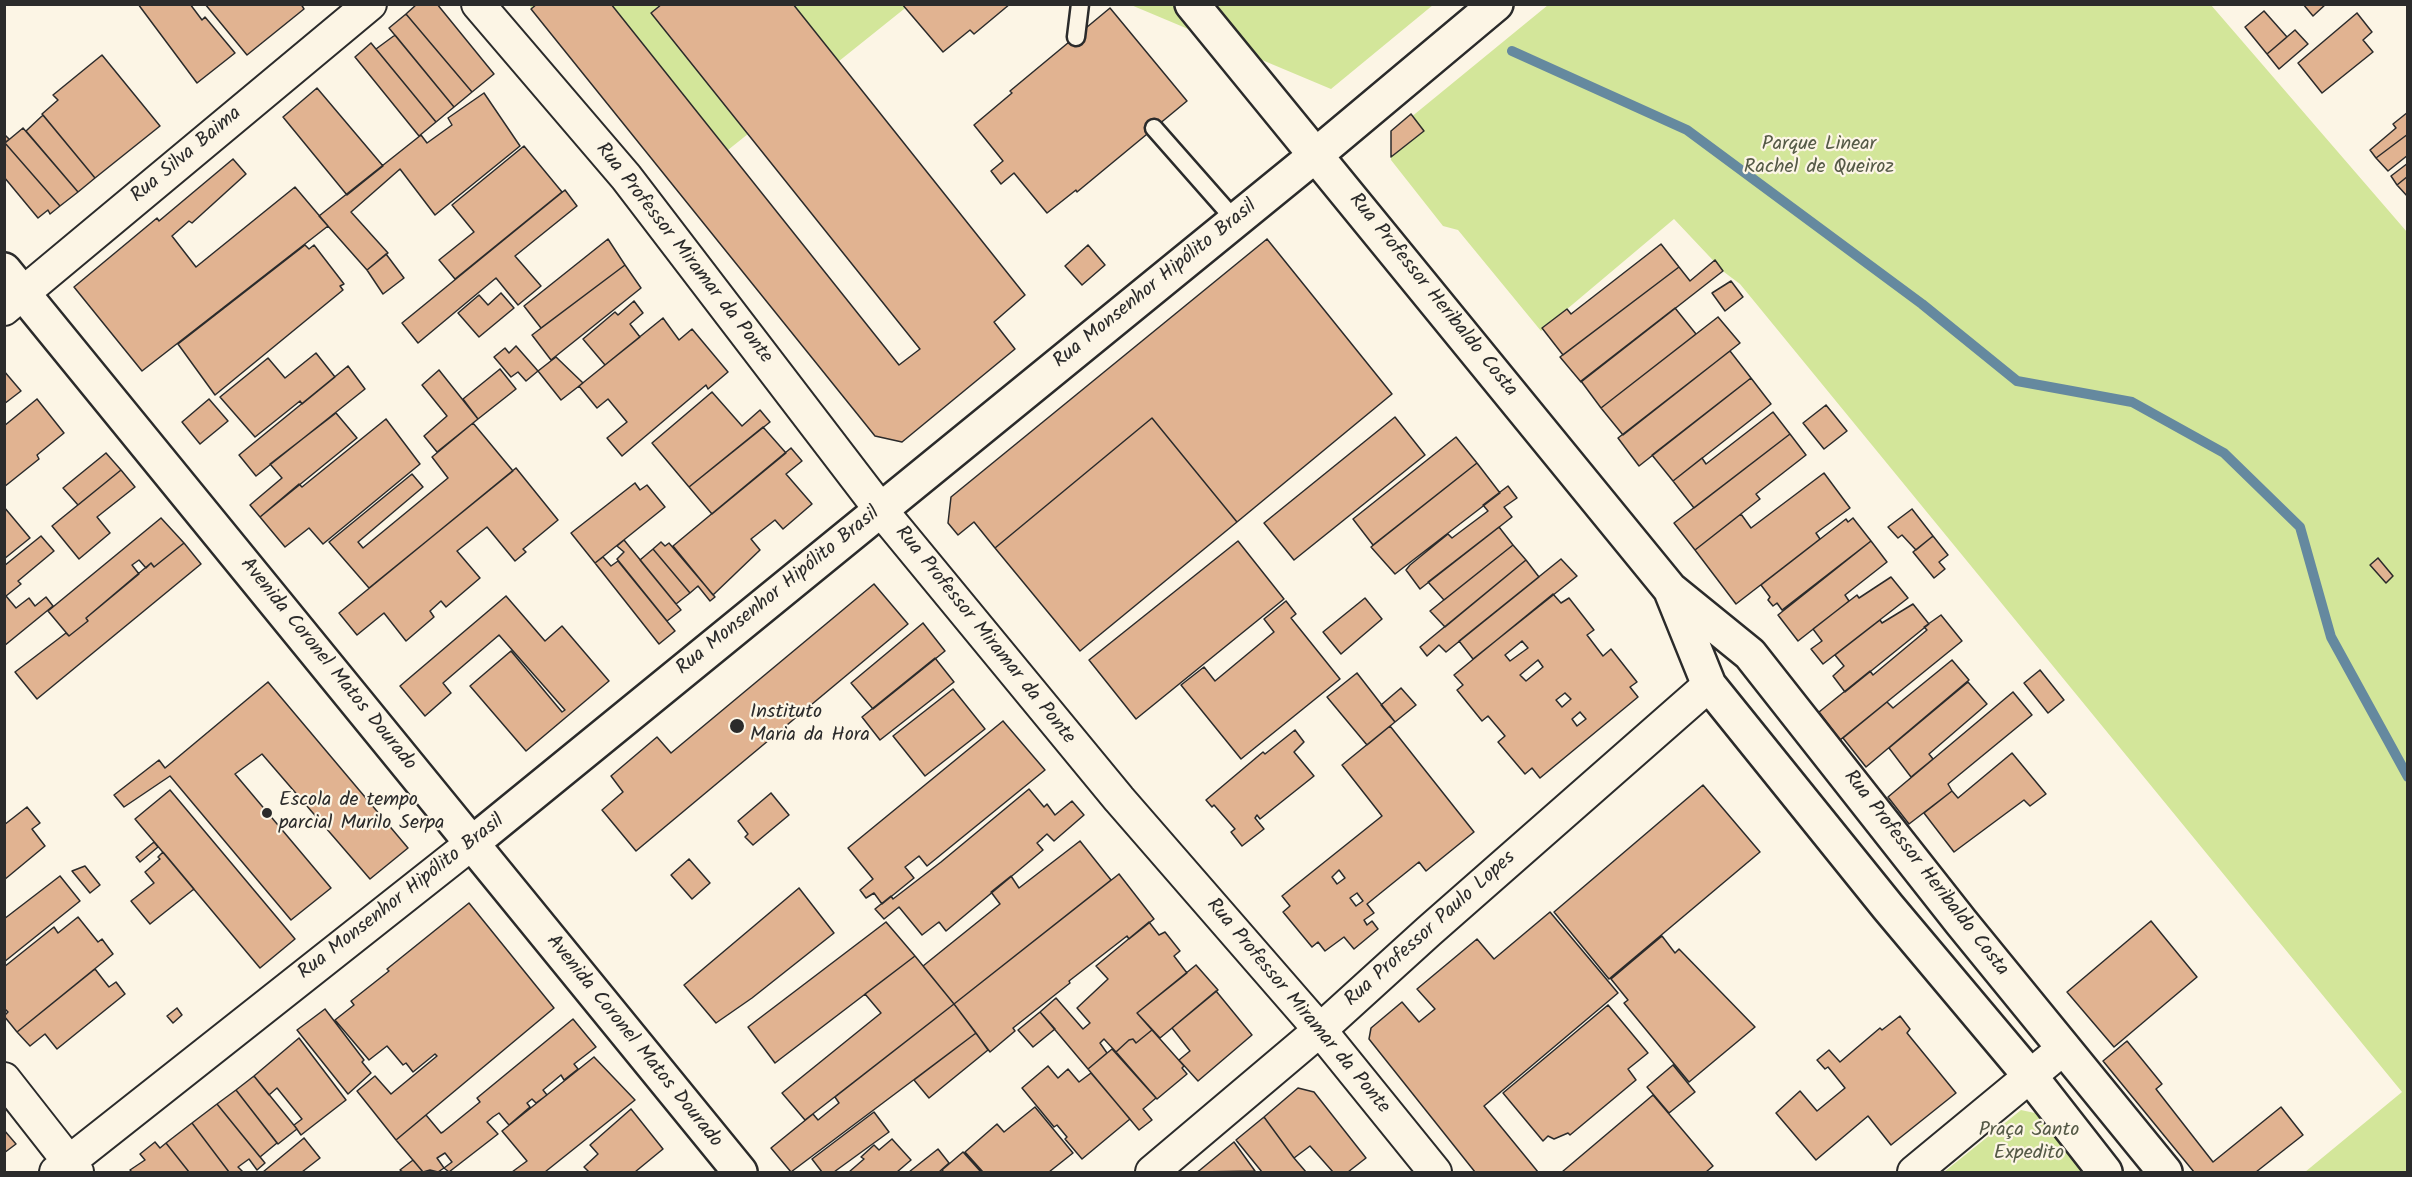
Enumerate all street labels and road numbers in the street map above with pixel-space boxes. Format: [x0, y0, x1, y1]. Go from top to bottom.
street label: Rua Silva Baima [127, 103, 247, 209]
street label: Rua Professor Miramar da Ponte [589, 139, 777, 369]
street label: Rua Professor Heribaldo Costa [1342, 189, 1522, 403]
street label: Rua Monsenhor Hipólito Brasil [1049, 195, 1263, 375]
street label: Rua Monsenhor Hipólito Brasil [672, 502, 886, 682]
street label: Rua Professor Miramar da Ponte [889, 522, 1079, 750]
street label: Avenida Coronel Matos Dourado [234, 554, 420, 776]
street label: Rua Professor Heribaldo Costa [1837, 766, 2013, 982]
street label: Rua Monsenhor Hipólito Brasil [294, 810, 510, 986]
street label: Rua Professor Paulo Lopes [1341, 847, 1521, 1013]
street label: Rua Professor Miramar da Ponte [1200, 894, 1394, 1120]
street label: Avenida Coronel Matos Dourado [540, 931, 726, 1153]

